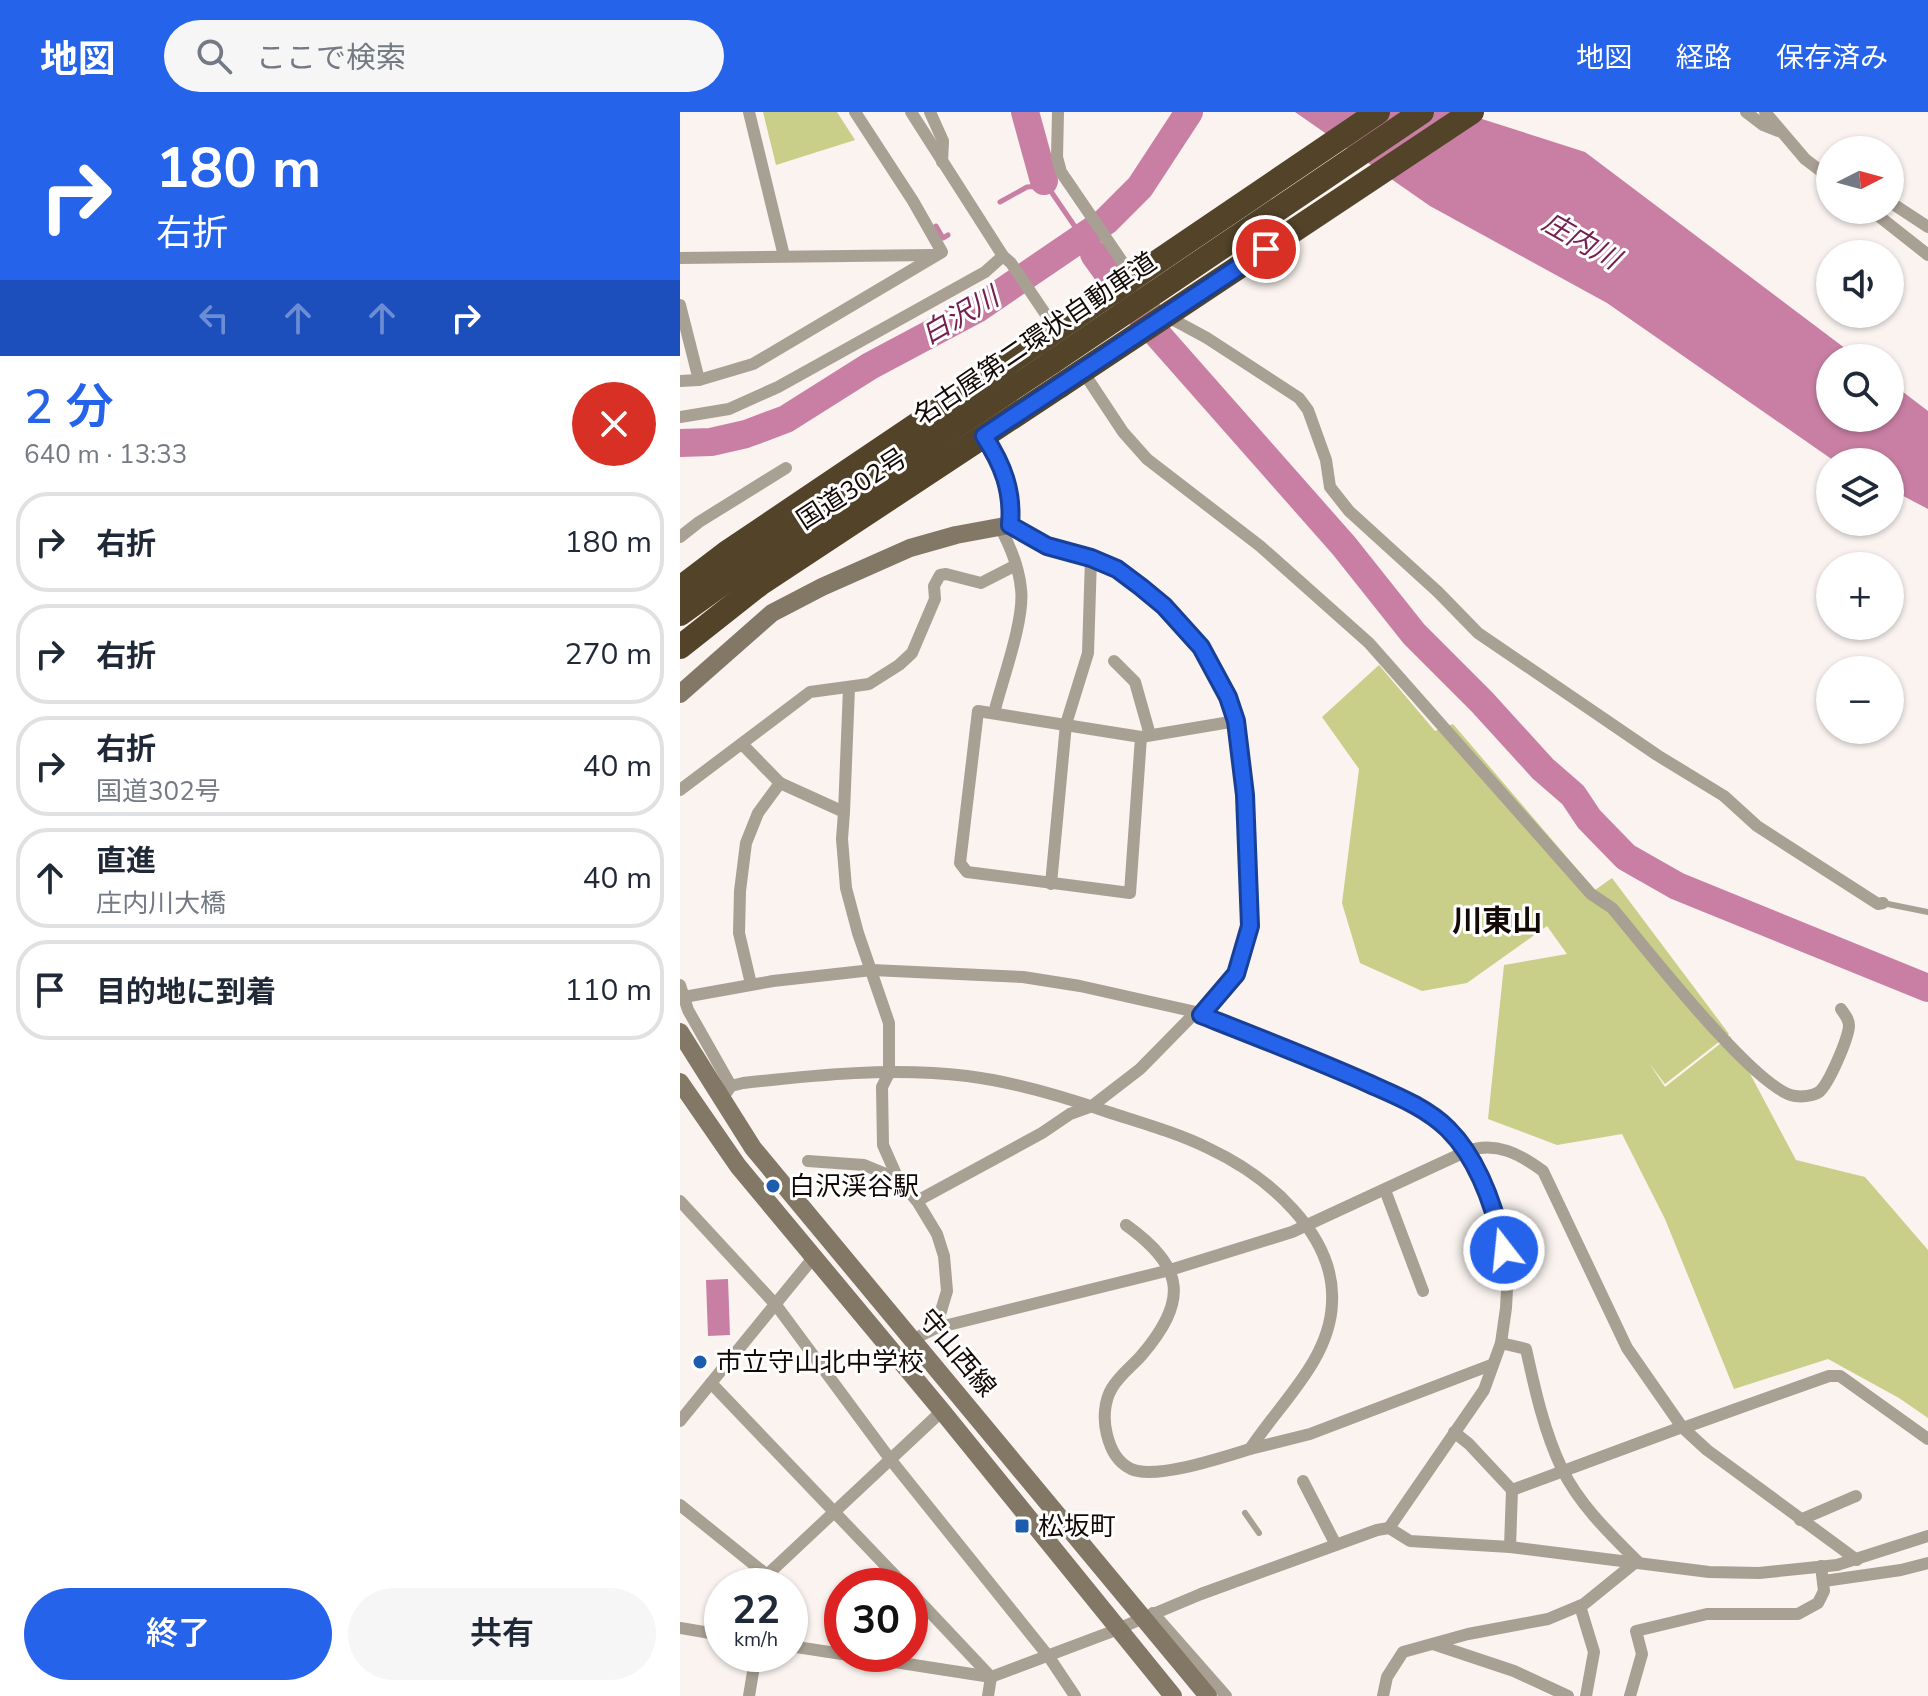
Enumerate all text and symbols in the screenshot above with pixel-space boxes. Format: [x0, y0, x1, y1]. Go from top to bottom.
search box [164, 20, 724, 92]
text: 地図 [40, 34, 116, 85]
icon: search [192, 34, 236, 78]
text: ここで検索 [256, 38, 406, 79]
text: 地図 [1576, 39, 1632, 77]
text: 経路 [1676, 39, 1732, 77]
text: 保存済み [1776, 39, 1888, 77]
text: 180 m [156, 130, 321, 207]
north arrow [1816, 136, 1904, 224]
map controls [1816, 136, 1904, 744]
icon: right [24, 144, 128, 248]
water label: 庄内川 [1535, 204, 1629, 280]
text: 右折 [156, 209, 228, 258]
pin [1232, 215, 1300, 283]
icon: arrive [1244, 227, 1288, 271]
button: sound [1816, 240, 1904, 328]
street label: 名古屋第二環状自動車道 [907, 245, 1163, 433]
water label: 白沢川 [914, 277, 1008, 353]
icon: left [192, 296, 236, 340]
icon: ahead [276, 296, 320, 340]
icon: ahead [360, 296, 404, 340]
icon: right [444, 296, 488, 340]
button: search [1816, 344, 1904, 432]
text: 2 分 [24, 374, 113, 440]
button: close [572, 382, 656, 466]
text: 640 m · 13:33 [24, 437, 187, 472]
street label: 国道302号 [790, 440, 914, 538]
button: layers [1816, 448, 1904, 536]
icon: right [28, 520, 72, 564]
text: 180 m [565, 522, 652, 563]
text: 右折 [96, 524, 156, 565]
button: + [1816, 552, 1904, 640]
icon: right [28, 632, 72, 676]
text: 270 m [565, 634, 652, 675]
text: 右折 [96, 636, 156, 677]
button: − [1816, 656, 1904, 744]
text: 右折 [96, 729, 156, 770]
icon: right [28, 744, 72, 788]
text: 40 m [583, 746, 652, 787]
text: 国道302号 [96, 774, 221, 809]
text: 直進 [96, 841, 156, 882]
icon: ahead [28, 856, 72, 900]
text: 40 m [583, 858, 652, 899]
text: 庄内川大橋 [96, 886, 226, 921]
district label: 川東山 [1452, 901, 1542, 942]
icon: arrive [28, 968, 72, 1012]
text: 110 m [565, 970, 652, 1011]
text: 目的地に到着 [96, 972, 276, 1013]
place label: 白沢渓谷駅 [789, 1169, 919, 1204]
marker: 白沢渓谷駅 [764, 1177, 782, 1195]
position arrow [1462, 1208, 1546, 1292]
street label: 守山西線 [910, 1302, 1004, 1404]
place label: 市立守山北中学校 [716, 1345, 924, 1380]
marker: 市立守山北中学校 [691, 1353, 709, 1371]
place label: 松坂町 [1038, 1509, 1116, 1544]
marker: 松坂町 [1013, 1517, 1031, 1535]
speed limit sign: 30 [824, 1568, 928, 1672]
text: 22 [732, 1583, 780, 1637]
button: 終了 [24, 1588, 332, 1680]
button: 共有 [348, 1588, 656, 1680]
text: km/h [734, 1626, 778, 1653]

